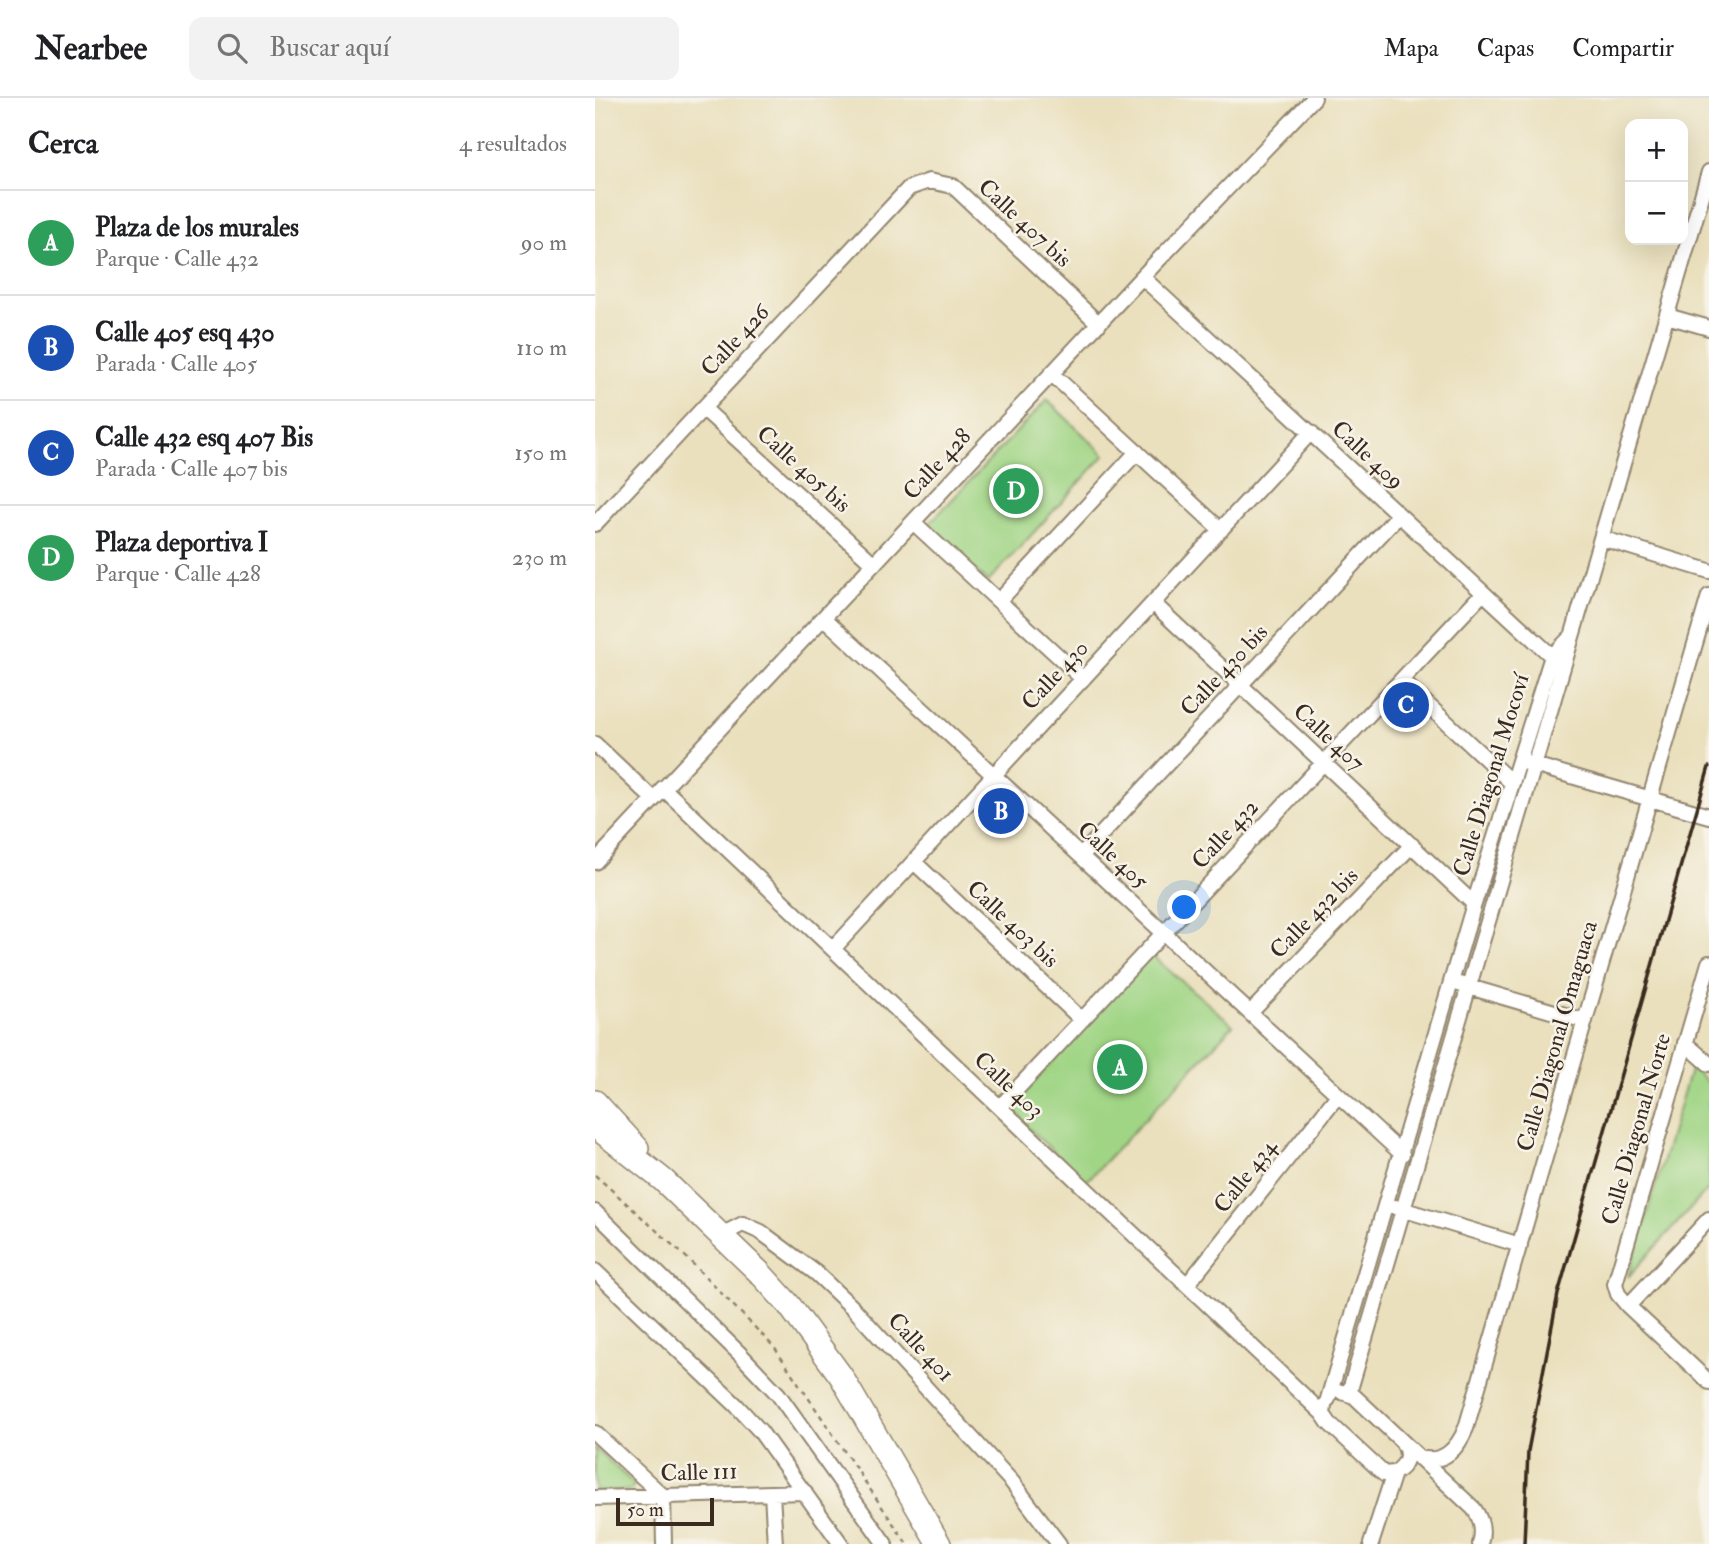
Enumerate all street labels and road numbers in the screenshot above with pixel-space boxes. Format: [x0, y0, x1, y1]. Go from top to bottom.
street label: Calle 407 bis [972, 172, 1078, 274]
street label: Calle 426 [694, 297, 777, 382]
street label: Calle 409 [1326, 414, 1410, 496]
street label: Calle 405 bis [751, 419, 857, 519]
street label: Calle 428 [897, 422, 977, 506]
street label: Calle 430 bis [1174, 618, 1274, 722]
street label: Calle 430 [1015, 634, 1095, 716]
street label: Calle Diagonal Mocoví [1446, 669, 1536, 880]
street label: Calle 407 [1287, 697, 1371, 778]
street label: Calle 432 [1185, 793, 1265, 875]
street label: Calle 405 [1071, 815, 1155, 895]
street label: Calle 432 bis [1264, 861, 1365, 965]
street label: Calle 403 bis [961, 874, 1065, 974]
street label: Calle Diagonal Omaguaca [1510, 917, 1604, 1155]
street label: Calle Diagonal Norte [1595, 1030, 1677, 1228]
street label: Calle 403 [968, 1045, 1050, 1125]
street label: Calle 434 [1207, 1132, 1284, 1219]
street label: Calle 401 [882, 1306, 960, 1388]
street label: Calle 111 [660, 1456, 738, 1488]

